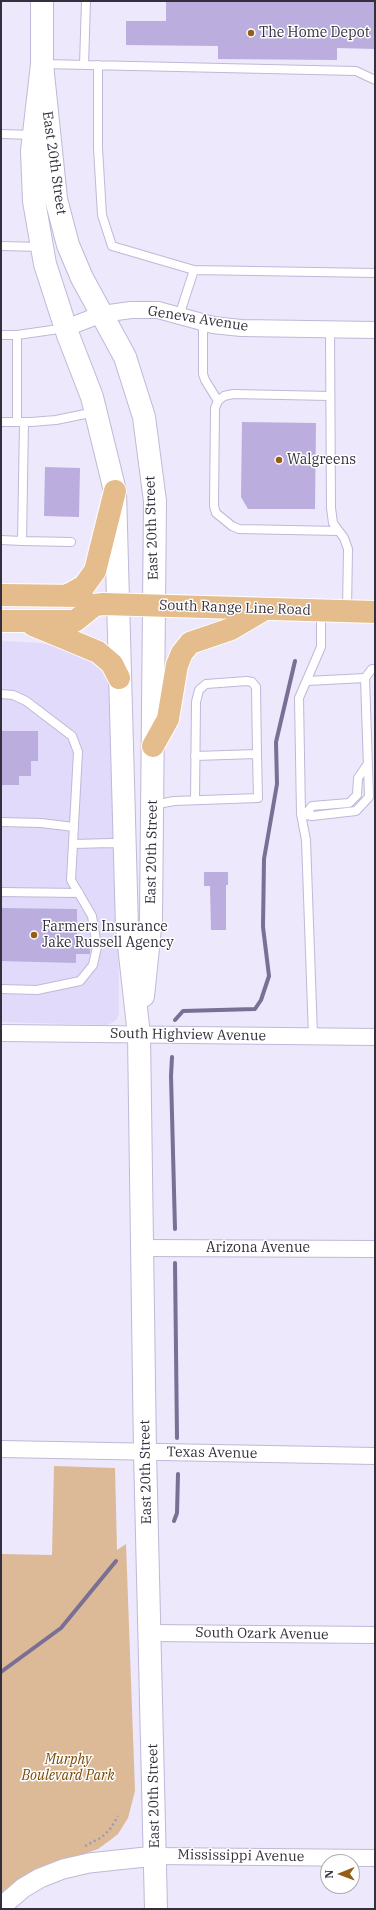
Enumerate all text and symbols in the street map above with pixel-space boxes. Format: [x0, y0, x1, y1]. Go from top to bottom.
place label: The Home Depot [259, 25, 370, 41]
marker: The Home Depot [246, 28, 256, 38]
street label: East 20th Street [38, 110, 70, 216]
street label: Geneva Avenue [147, 303, 249, 335]
place label: Walgreens [287, 452, 356, 468]
marker: Walgreens [274, 455, 284, 465]
street label: East 20th Street [142, 475, 162, 581]
street label: South Range Line Road [159, 597, 311, 619]
street label: East 20th Street [143, 800, 161, 904]
place label: Farmers Insurance Jake Russell Agency [42, 919, 174, 952]
marker: Farmers Insurance Jake Russell Agency [29, 930, 39, 940]
street label: South Highview Avenue [110, 1025, 266, 1045]
street label: Arizona Avenue [206, 1240, 310, 1256]
street label: East 20th Street [137, 1420, 155, 1524]
street label: Texas Avenue [167, 1444, 257, 1462]
street label: South Ozark Avenue [195, 1624, 329, 1644]
street label: East 20th Street [145, 1744, 163, 1848]
park label: Murphy Boulevard Park [21, 1752, 115, 1784]
street label: Mississippi Avenue [178, 1846, 304, 1866]
north arrow [320, 1854, 360, 1894]
text: N [322, 1870, 336, 1879]

